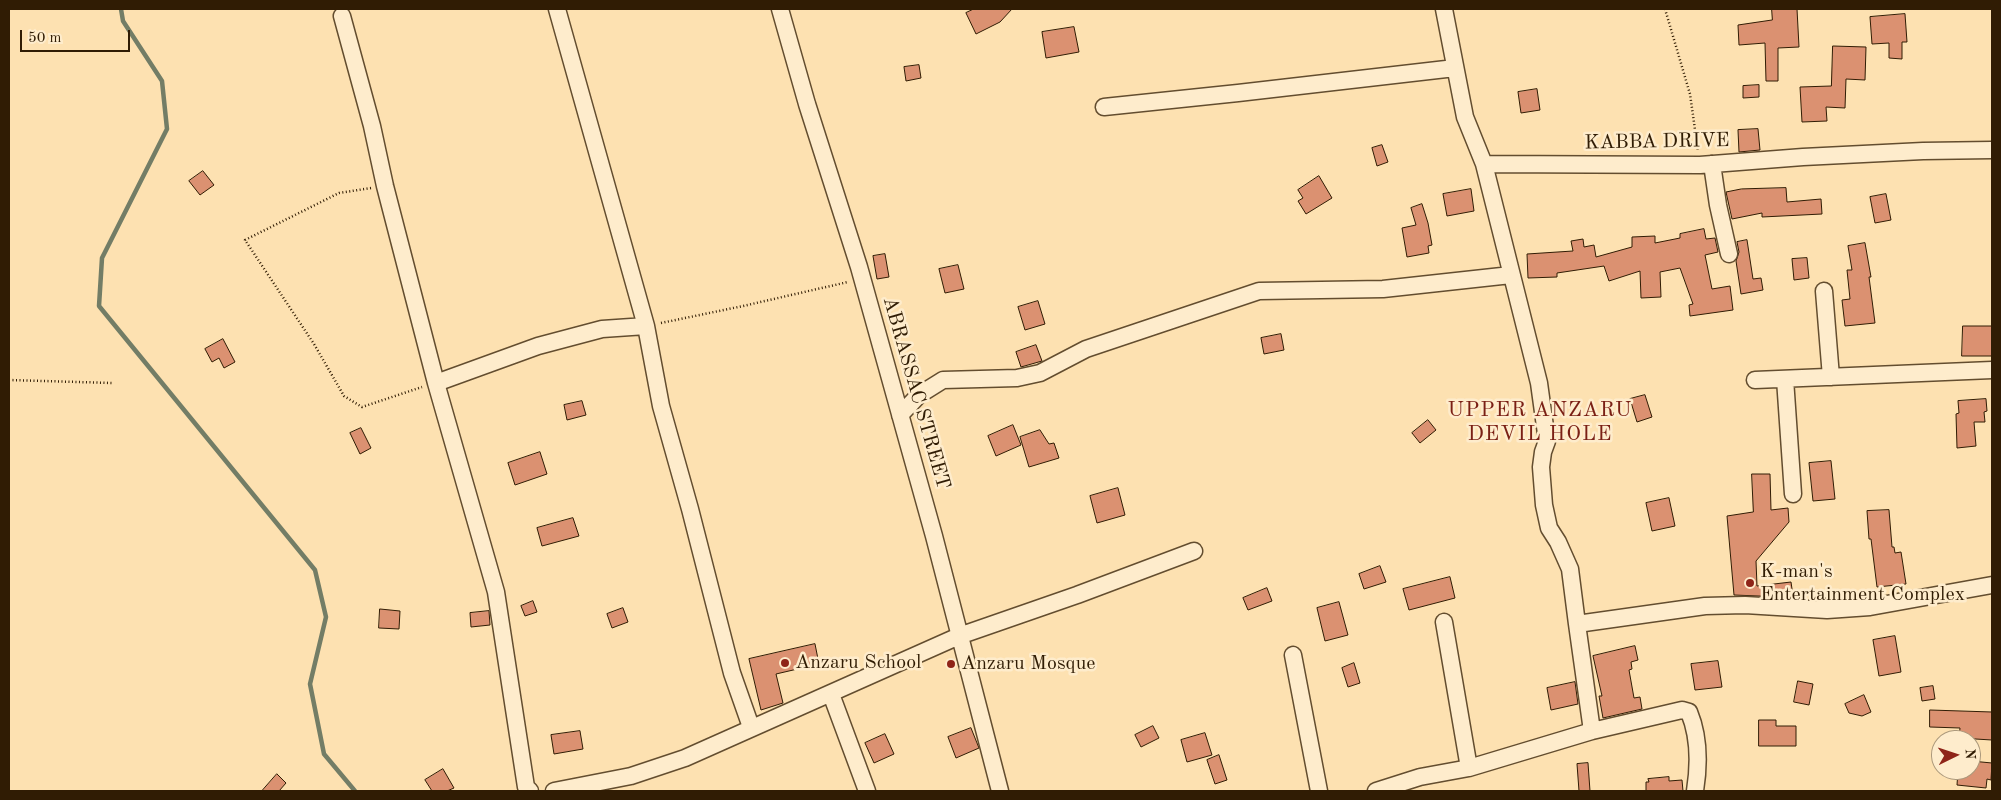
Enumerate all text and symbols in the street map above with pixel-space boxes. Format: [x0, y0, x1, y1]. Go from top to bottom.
scale bar [22, 20, 132, 52]
text: 50 m [28, 31, 62, 46]
street label: KABBA DRIVE [1584, 129, 1730, 155]
street label: ABRASSAC STREET [877, 294, 955, 492]
district label: UPPER ANZARU DEVIL HOLE [1446, 397, 1634, 447]
place label: K-man's Entertainment Complex [1760, 560, 1965, 607]
marker: K-man's Entertainment Complex [1744, 577, 1756, 589]
place label: Anzaru School [795, 651, 921, 675]
place label: Anzaru Mosque [961, 652, 1096, 676]
marker: Anzaru School [779, 657, 791, 669]
marker: Anzaru Mosque [945, 658, 957, 670]
north arrow [1931, 730, 1981, 780]
text: N [1963, 748, 1977, 760]

